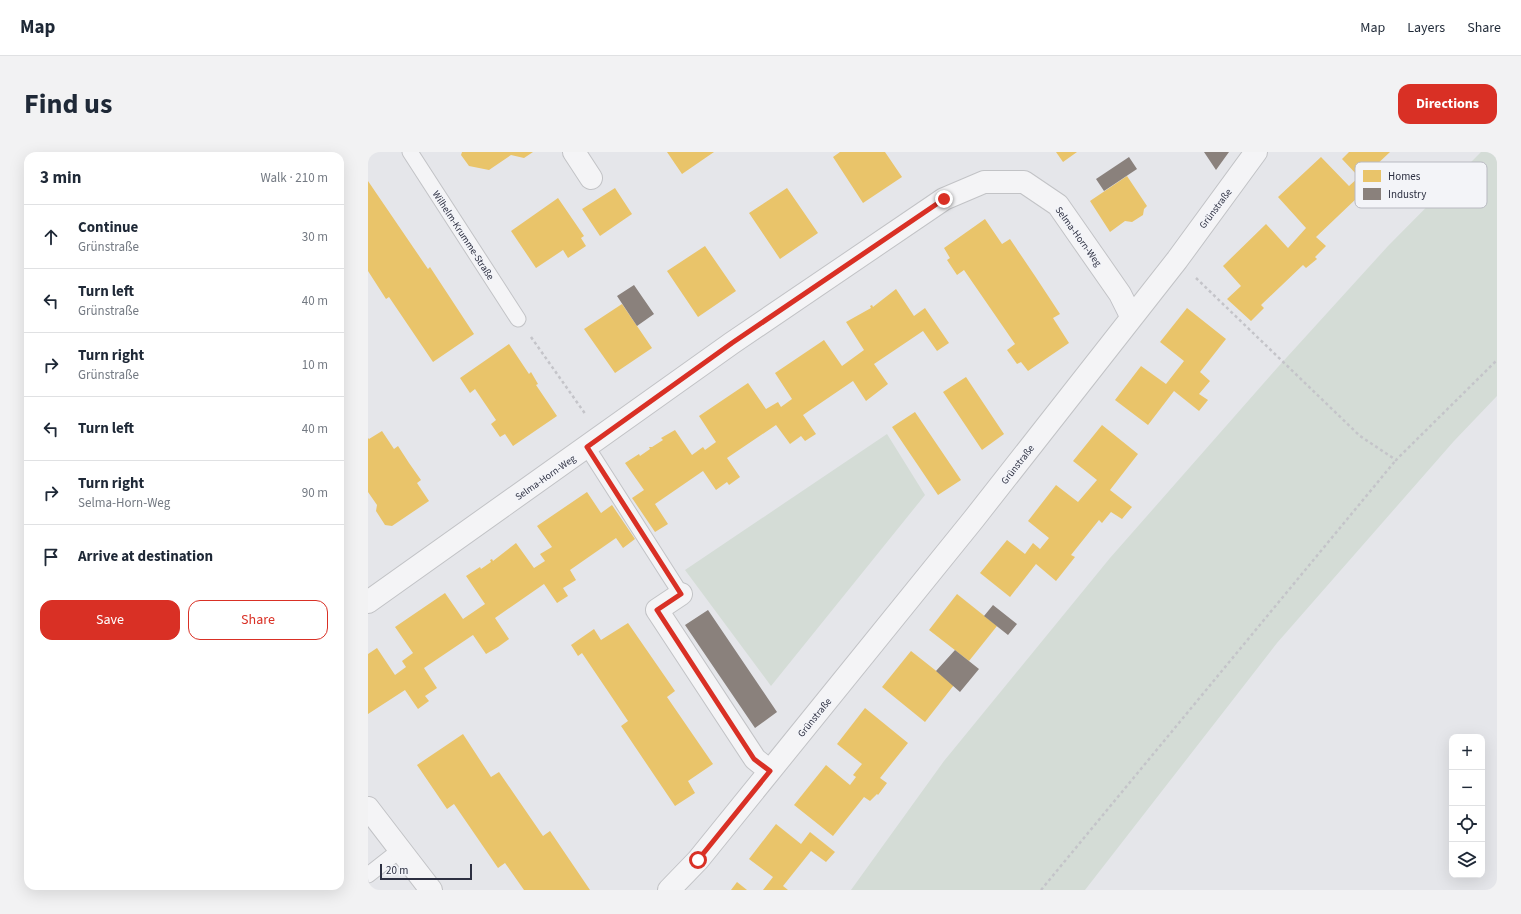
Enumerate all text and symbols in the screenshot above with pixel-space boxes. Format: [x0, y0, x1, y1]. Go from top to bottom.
text: Map [20, 14, 55, 41]
text: Map [1360, 18, 1385, 38]
text: Layers [1407, 18, 1445, 38]
text: Share [1467, 18, 1501, 38]
text: Find us [24, 84, 112, 124]
button: Directions [1398, 84, 1497, 124]
legend [1355, 162, 1487, 208]
text: 3 min [40, 166, 81, 190]
text: Walk · 210 m [260, 169, 328, 187]
text: Homes [1388, 169, 1421, 184]
street label: Grünstraße [1196, 186, 1236, 232]
text: Industry [1388, 187, 1426, 202]
street label: Wilhelm-Krumme-Straße [429, 188, 497, 283]
route end [935, 190, 953, 208]
street label: Selma-Horn-Weg [1052, 204, 1105, 269]
text: Continue [78, 217, 138, 238]
icon: ahead [40, 226, 62, 248]
text: 30 m [302, 228, 328, 246]
text: Grünstraße [78, 238, 139, 256]
text: Turn left [78, 281, 134, 302]
icon: left [40, 290, 62, 312]
text: 40 m [302, 292, 328, 310]
text: Grünstraße [78, 302, 139, 320]
text: Turn right [78, 345, 144, 366]
icon: right [40, 354, 62, 376]
text: 10 m [302, 356, 328, 374]
text: Grünstraße [78, 366, 139, 384]
icon: left [40, 418, 62, 440]
text: Turn left [78, 418, 134, 439]
text: 40 m [302, 420, 328, 438]
street label: Grünstraße [998, 442, 1038, 487]
street label: Selma-Horn-Weg [512, 452, 579, 504]
text: Turn right [78, 473, 144, 494]
icon: right [40, 482, 62, 504]
text: 90 m [302, 484, 328, 502]
text: Selma-Horn-Weg [78, 494, 170, 512]
icon: arrive [40, 546, 62, 568]
text: Arrive at destination [78, 546, 213, 567]
button: Save [40, 600, 180, 640]
button: Share [188, 600, 328, 640]
street label: Grünstraße [795, 695, 835, 740]
map controls [1449, 734, 1485, 878]
button: + [1449, 734, 1485, 770]
button: − [1449, 770, 1485, 806]
button: locate [1449, 806, 1485, 842]
button: layers [1449, 842, 1485, 878]
route start [689, 851, 707, 869]
scale bar [380, 862, 472, 881]
text: 20 m [386, 863, 408, 878]

